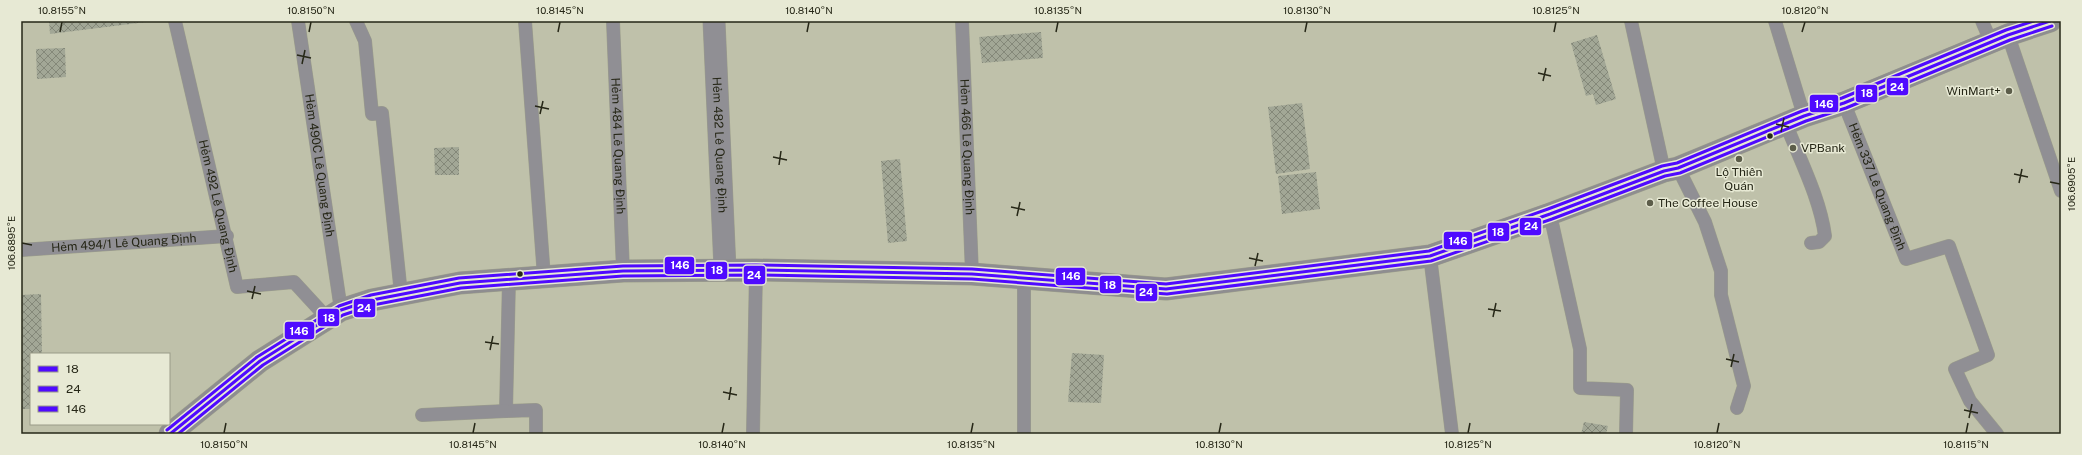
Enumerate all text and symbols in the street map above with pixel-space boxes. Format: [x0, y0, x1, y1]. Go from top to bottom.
text: 10.8155°N [38, 4, 86, 16]
text: 10.8150°N [287, 4, 335, 16]
text: 10.8145°N [536, 4, 584, 16]
text: 10.8140°N [785, 4, 833, 16]
text: 10.8135°N [1034, 4, 1082, 16]
text: 10.8130°N [1283, 4, 1331, 16]
text: 10.8125°N [1532, 4, 1580, 16]
text: 10.8120°N [1781, 4, 1829, 16]
street label: Hẻm 482 Lê Quang Định [709, 76, 730, 213]
street label: Hẻm 484 Lê Quang Định [608, 77, 628, 215]
line badge: 24 [1886, 77, 1909, 96]
street label: Hẻm 466 Lê Quang Định [957, 79, 977, 215]
text: 24 [1890, 81, 1904, 93]
line badge: 18 [1855, 84, 1878, 103]
place label: WinMart+ [1947, 84, 2001, 98]
marker: WinMart+ [2004, 86, 2014, 96]
text: 18 [1861, 87, 1873, 99]
street label: Hẻm 490C Lê Quang Định [302, 93, 337, 238]
line badge: 146 [1809, 94, 1839, 113]
text: 146 [1814, 98, 1834, 110]
street label: Hẻm 337 Lê Quang Định [1846, 121, 1909, 252]
unlabelled marker [1765, 131, 1775, 141]
street label: Hẻm 492 Lê Quang Định [196, 138, 240, 274]
place label: VPBank [1801, 141, 1845, 155]
marker: VPBank [1788, 143, 1798, 153]
marker: Lộ Thiên Quán [1734, 154, 1744, 164]
text: 106.6905°E [2065, 157, 2077, 211]
place label: Lộ Thiên Quán [1715, 165, 1763, 193]
place label: The Coffee House [1658, 196, 1758, 210]
marker: The Coffee House [1645, 198, 1655, 208]
text: 106.6895°E [5, 216, 17, 270]
line badge: 24 [1519, 217, 1542, 236]
text: 24 [1524, 220, 1538, 232]
line badge: 18 [1487, 222, 1510, 242]
text: 18 [1492, 226, 1504, 238]
street label: Hẻm 494/1 Lê Quang Định [51, 231, 197, 255]
line badge: 146 [1443, 231, 1473, 250]
text: 146 [1448, 235, 1468, 247]
line badge: 146 [664, 256, 695, 275]
text: 146 [670, 259, 690, 271]
line badge: 18 [705, 261, 728, 280]
text: 18 [711, 264, 723, 276]
line badge: 24 [743, 265, 766, 285]
line badge: 146 [1055, 267, 1086, 286]
unlabelled marker [515, 269, 525, 279]
text: 24 [747, 269, 761, 281]
text: 146 [1061, 270, 1081, 282]
line badge: 18 [1099, 275, 1122, 294]
text: 18 [1104, 279, 1116, 291]
line badge: 24 [1135, 283, 1158, 302]
text: 24 [1139, 286, 1153, 298]
line badge: 24 [353, 298, 376, 318]
text: 24 [357, 302, 371, 314]
line badge: 18 [317, 308, 340, 327]
text: 18 [323, 312, 335, 324]
line badge: 146 [284, 321, 315, 340]
text: 146 [289, 325, 309, 337]
legend [30, 353, 170, 425]
text: 18 [66, 362, 79, 376]
text: 24 [66, 382, 81, 396]
text: 146 [66, 402, 86, 416]
text: 10.8150°N [200, 438, 248, 450]
text: 10.8145°N [449, 438, 497, 450]
text: 10.8140°N [698, 438, 746, 450]
text: 10.8135°N [947, 438, 995, 450]
text: 10.8130°N [1195, 438, 1243, 450]
text: 10.8125°N [1444, 438, 1492, 450]
text: 10.8120°N [1693, 438, 1741, 450]
text: 10.8115°N [1943, 438, 1989, 450]

